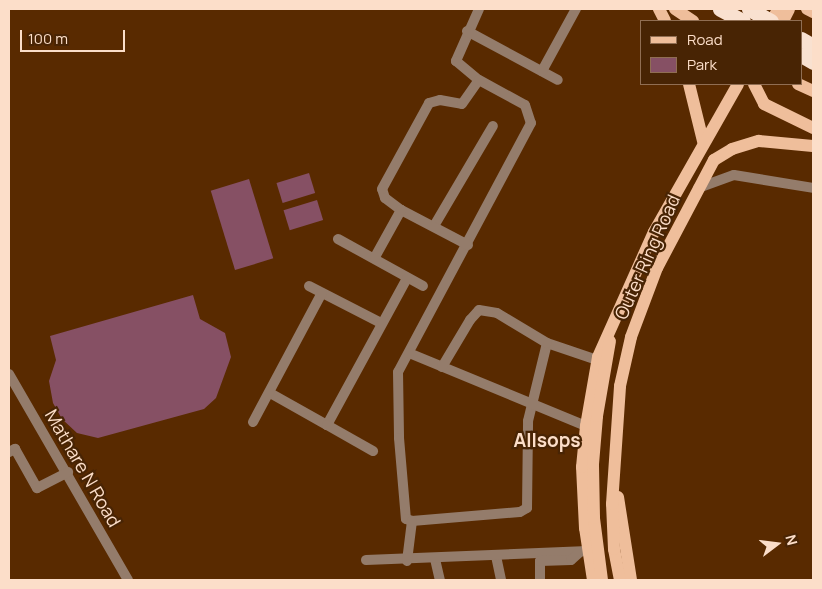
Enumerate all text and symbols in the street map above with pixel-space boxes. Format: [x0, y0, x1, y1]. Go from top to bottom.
scale bar [22, 20, 128, 52]
legend [640, 20, 802, 85]
text: 100 m [28, 28, 68, 49]
text: Road [687, 29, 723, 50]
text: Park [687, 54, 717, 75]
street label: Outer Ring Road [610, 191, 684, 323]
street label: Mathare N Road [41, 405, 125, 531]
district label: Allsops [513, 430, 581, 452]
north arrow [752, 519, 802, 569]
text: N [781, 533, 802, 547]

